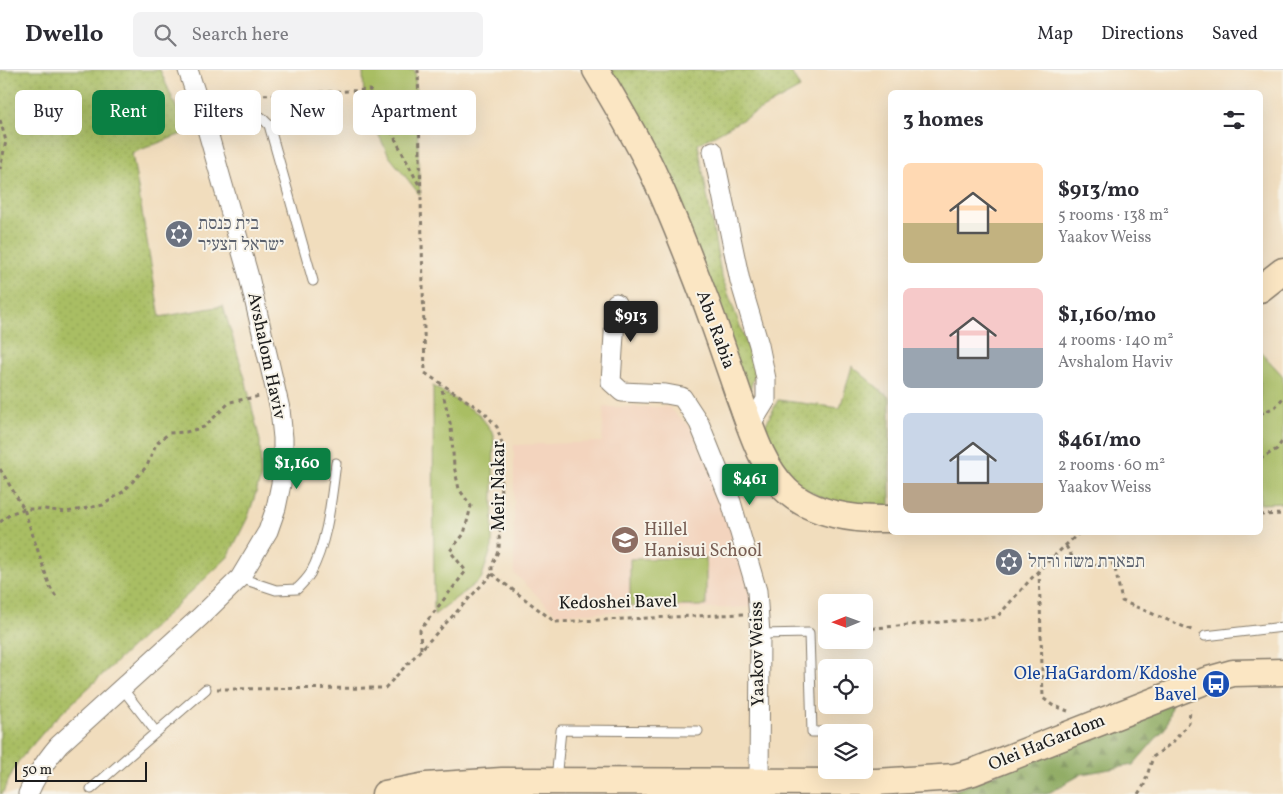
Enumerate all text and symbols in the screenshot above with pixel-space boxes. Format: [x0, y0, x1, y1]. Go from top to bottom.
search box [133, 12, 483, 57]
text: Dwello [25, 18, 103, 52]
icon: search [151, 21, 179, 49]
text: Search here [191, 22, 289, 48]
text: Map [1037, 22, 1073, 47]
text: Directions [1101, 22, 1184, 47]
text: Saved [1212, 22, 1258, 47]
chip: Buy [15, 90, 82, 135]
chip: Rent [92, 90, 165, 135]
chip: Filters [175, 90, 261, 135]
chip: New [271, 90, 343, 135]
chip: Apartment [353, 90, 476, 135]
text: 3 homes [903, 106, 984, 135]
icon: filters [1220, 106, 1248, 134]
text: $913/mo [1058, 176, 1139, 205]
icon: home [943, 183, 1003, 243]
text: 5 rooms · 138 m² [1058, 205, 1169, 227]
place label: בית כנסת ישראל הצעיר [198, 212, 284, 258]
synagogue icon: בית כנסת ישראל הצעיר [164, 219, 194, 249]
text: Yaakov Weiss [1058, 227, 1151, 249]
street label: Abu Rabia [689, 287, 741, 373]
street label: Avshalom Haviv [240, 290, 292, 422]
pin: $913 [601, 300, 661, 343]
text: $1,160/mo [1058, 301, 1156, 330]
text: $913 [615, 306, 647, 328]
icon: home [943, 308, 1003, 368]
text: 4 rooms · 140 m² [1058, 330, 1173, 352]
text: Avshalom Haviv [1058, 352, 1173, 374]
text: $461/mo [1058, 426, 1141, 455]
icon: home [943, 433, 1003, 493]
street label: Meir Nakar [487, 440, 512, 531]
pin: $1,160 [256, 448, 338, 490]
text: $1,160 [274, 453, 320, 475]
text: 2 rooms · 60 m² [1058, 455, 1165, 477]
pin: $461 [720, 464, 780, 506]
text: $461 [733, 469, 767, 491]
text: Yaakov Weiss [1058, 477, 1151, 499]
place label: Hillel Hanisui School [644, 518, 762, 564]
school or university icon: Hillel Hanisui School [610, 525, 640, 555]
synagogue icon: תפארת משה ורחל [994, 547, 1024, 577]
place label: תפארת משה ורחל [1028, 550, 1145, 575]
street label: Kedoshei Bavel [558, 589, 678, 617]
north arrow [818, 594, 872, 649]
map controls [818, 594, 873, 779]
street label: Yaakov Weiss [745, 601, 771, 707]
button: locate [818, 659, 873, 714]
place label: Ole HaGardom/Kdoshe Bavel [1014, 662, 1197, 708]
bus stop icon: Ole HaGardom/Kdoshe Bavel [1201, 669, 1231, 699]
street label: Olei HaGardom [985, 708, 1109, 778]
button: layers [818, 724, 873, 779]
scale bar [15, 759, 148, 782]
text: 50 m [22, 761, 52, 780]

